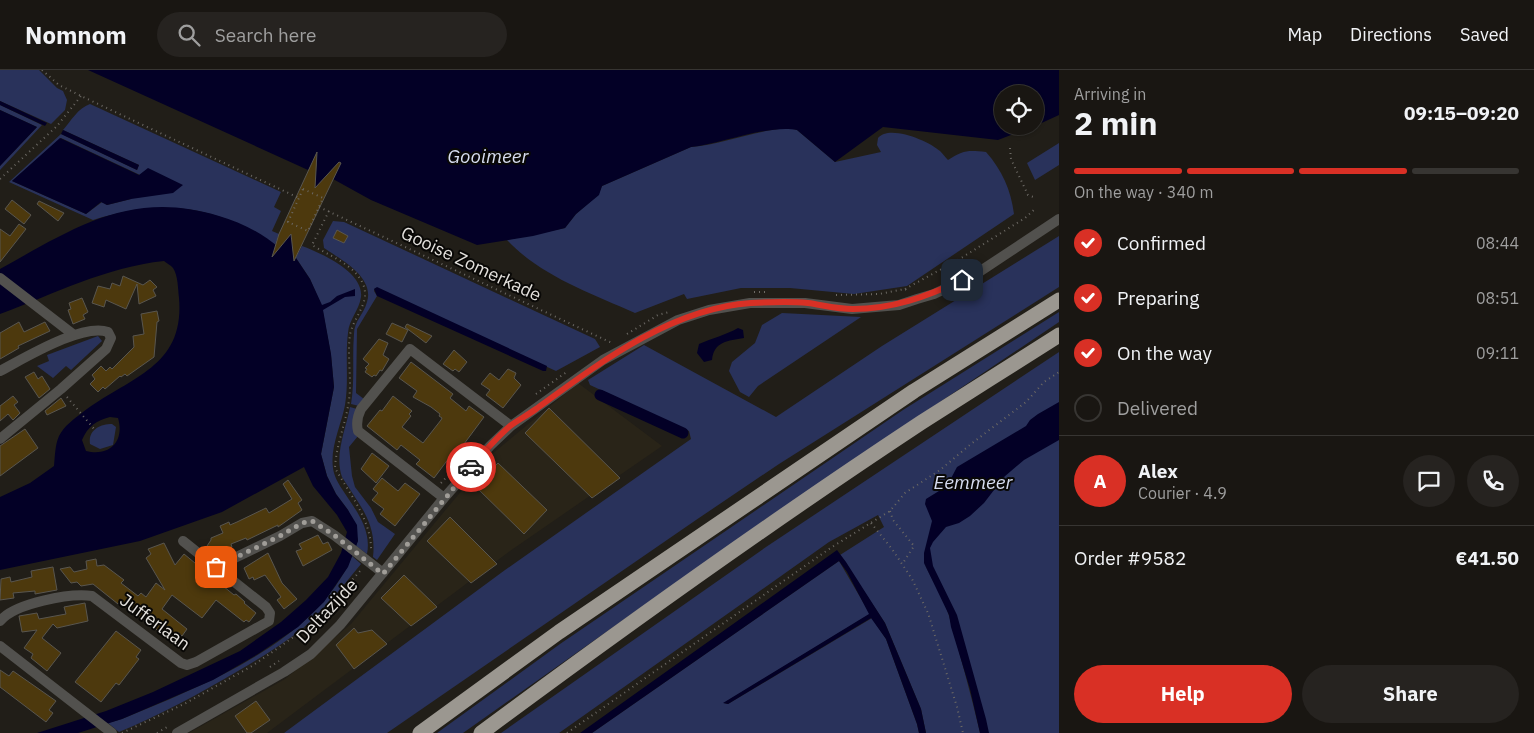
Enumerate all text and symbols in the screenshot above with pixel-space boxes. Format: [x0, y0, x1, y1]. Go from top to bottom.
search box [157, 12, 507, 57]
text: Nomnom [25, 19, 127, 51]
icon: search [175, 21, 203, 49]
text: Search here [215, 23, 317, 47]
text: Map [1287, 23, 1322, 46]
text: Directions [1350, 23, 1432, 46]
text: Saved [1460, 23, 1509, 46]
text: Arriving in [1074, 84, 1146, 104]
map controls [994, 85, 1044, 135]
button: locate [994, 85, 1044, 135]
text: 09:15–09:20 [1404, 101, 1519, 125]
text: 2 min [1074, 102, 1158, 144]
water label: Gooimeer [448, 144, 530, 168]
text: On the way · 340 m [1074, 182, 1213, 202]
street label: Gooise Zomerkade [397, 221, 545, 306]
icon: check [1074, 229, 1102, 257]
text: Confirmed [1117, 231, 1206, 255]
text: 08:44 [1476, 233, 1519, 253]
pin [941, 259, 983, 301]
icon: home [948, 266, 976, 294]
icon: check [1074, 284, 1102, 312]
text: Preparing [1117, 286, 1199, 310]
text: 08:51 [1476, 288, 1519, 308]
icon: check [1074, 339, 1102, 367]
text: On the way [1117, 341, 1212, 365]
text: 09:11 [1476, 343, 1519, 363]
text: Delivered [1117, 396, 1198, 420]
courier [446, 442, 496, 492]
icon: car [457, 453, 485, 481]
button: chat [1403, 455, 1455, 507]
button: phone [1467, 455, 1519, 507]
text: Alex [1138, 459, 1178, 483]
text: A [1093, 469, 1107, 493]
water label: Eemmeer [934, 470, 1013, 494]
text: Courier · 4.9 [1138, 483, 1227, 503]
pin [195, 546, 237, 588]
text: Order #9582 [1074, 546, 1186, 570]
text: €41.50 [1456, 546, 1519, 570]
icon: bag [202, 553, 230, 581]
street label: Deltazijde [291, 573, 363, 648]
street label: Jufferlaan [115, 588, 195, 655]
button: Help [1074, 665, 1292, 723]
button: Share [1302, 665, 1519, 723]

